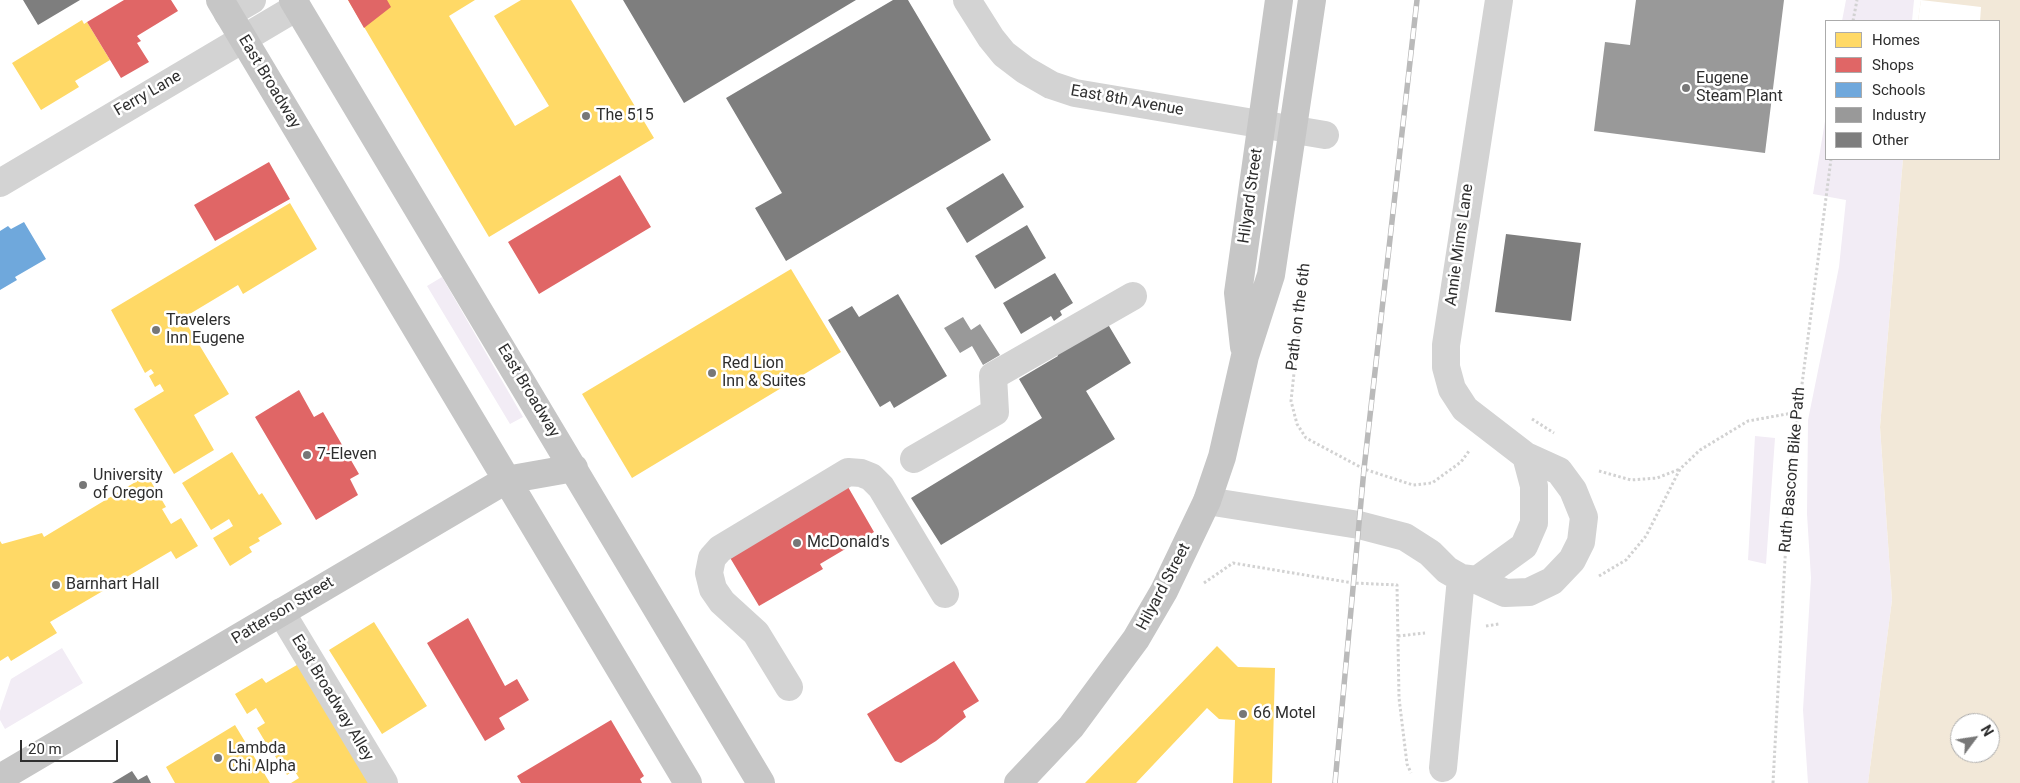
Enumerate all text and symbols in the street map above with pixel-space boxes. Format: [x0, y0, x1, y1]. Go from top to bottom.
legend [1825, 20, 2000, 160]
text: Homes [1872, 31, 1920, 49]
street label: East Broadway [234, 32, 304, 132]
text: Shops [1872, 56, 1914, 74]
street label: Ferry Lane [111, 67, 185, 121]
place label: Eugene Steam Plant [1696, 69, 1783, 107]
text: Schools [1872, 81, 1926, 99]
street label: East 8th Avenue [1069, 82, 1185, 120]
marker: Eugene Steam Plant [1680, 82, 1692, 94]
place label: The 515 [596, 106, 654, 126]
text: Industry [1872, 106, 1926, 124]
marker: The 515 [580, 110, 592, 122]
text: Other [1872, 131, 1909, 149]
street label: Hilyard Street [1235, 147, 1267, 245]
street label: Annie Mims Lane [1442, 183, 1478, 307]
street label: Path on the 6th [1283, 262, 1315, 372]
place label: Travelers Inn Eugene [166, 311, 245, 349]
marker: Travelers Inn Eugene [150, 324, 162, 336]
street label: East Broadway [493, 341, 563, 441]
place label: Red Lion Inn & Suites [722, 354, 806, 392]
marker: Red Lion Inn & Suites [706, 367, 718, 379]
street label: Ruth Bascom Bike Path [1776, 386, 1810, 554]
place label: 7-Eleven [317, 445, 377, 465]
marker: 7-Eleven [301, 449, 313, 461]
place label: University of Oregon [93, 466, 163, 504]
marker: University of Oregon [77, 479, 89, 491]
place label: McDonald's [807, 533, 890, 553]
marker: McDonald's [791, 537, 803, 549]
street label: Hilyard Street [1133, 540, 1195, 634]
street label: Patterson Street [229, 573, 337, 649]
place label: Barnhart Hall [66, 575, 159, 595]
marker: Barnhart Hall [50, 579, 62, 591]
street label: East Broadway Alley [287, 631, 377, 765]
place label: 66 Motel [1253, 704, 1316, 724]
marker: 66 Motel [1237, 708, 1249, 720]
north arrow [1950, 713, 2000, 763]
text: N [1978, 722, 1996, 739]
scale bar [22, 730, 120, 762]
place label: Lambda Chi Alpha [228, 739, 296, 777]
text: 20 m [28, 740, 62, 758]
marker: Lambda Chi Alpha [212, 752, 224, 764]

